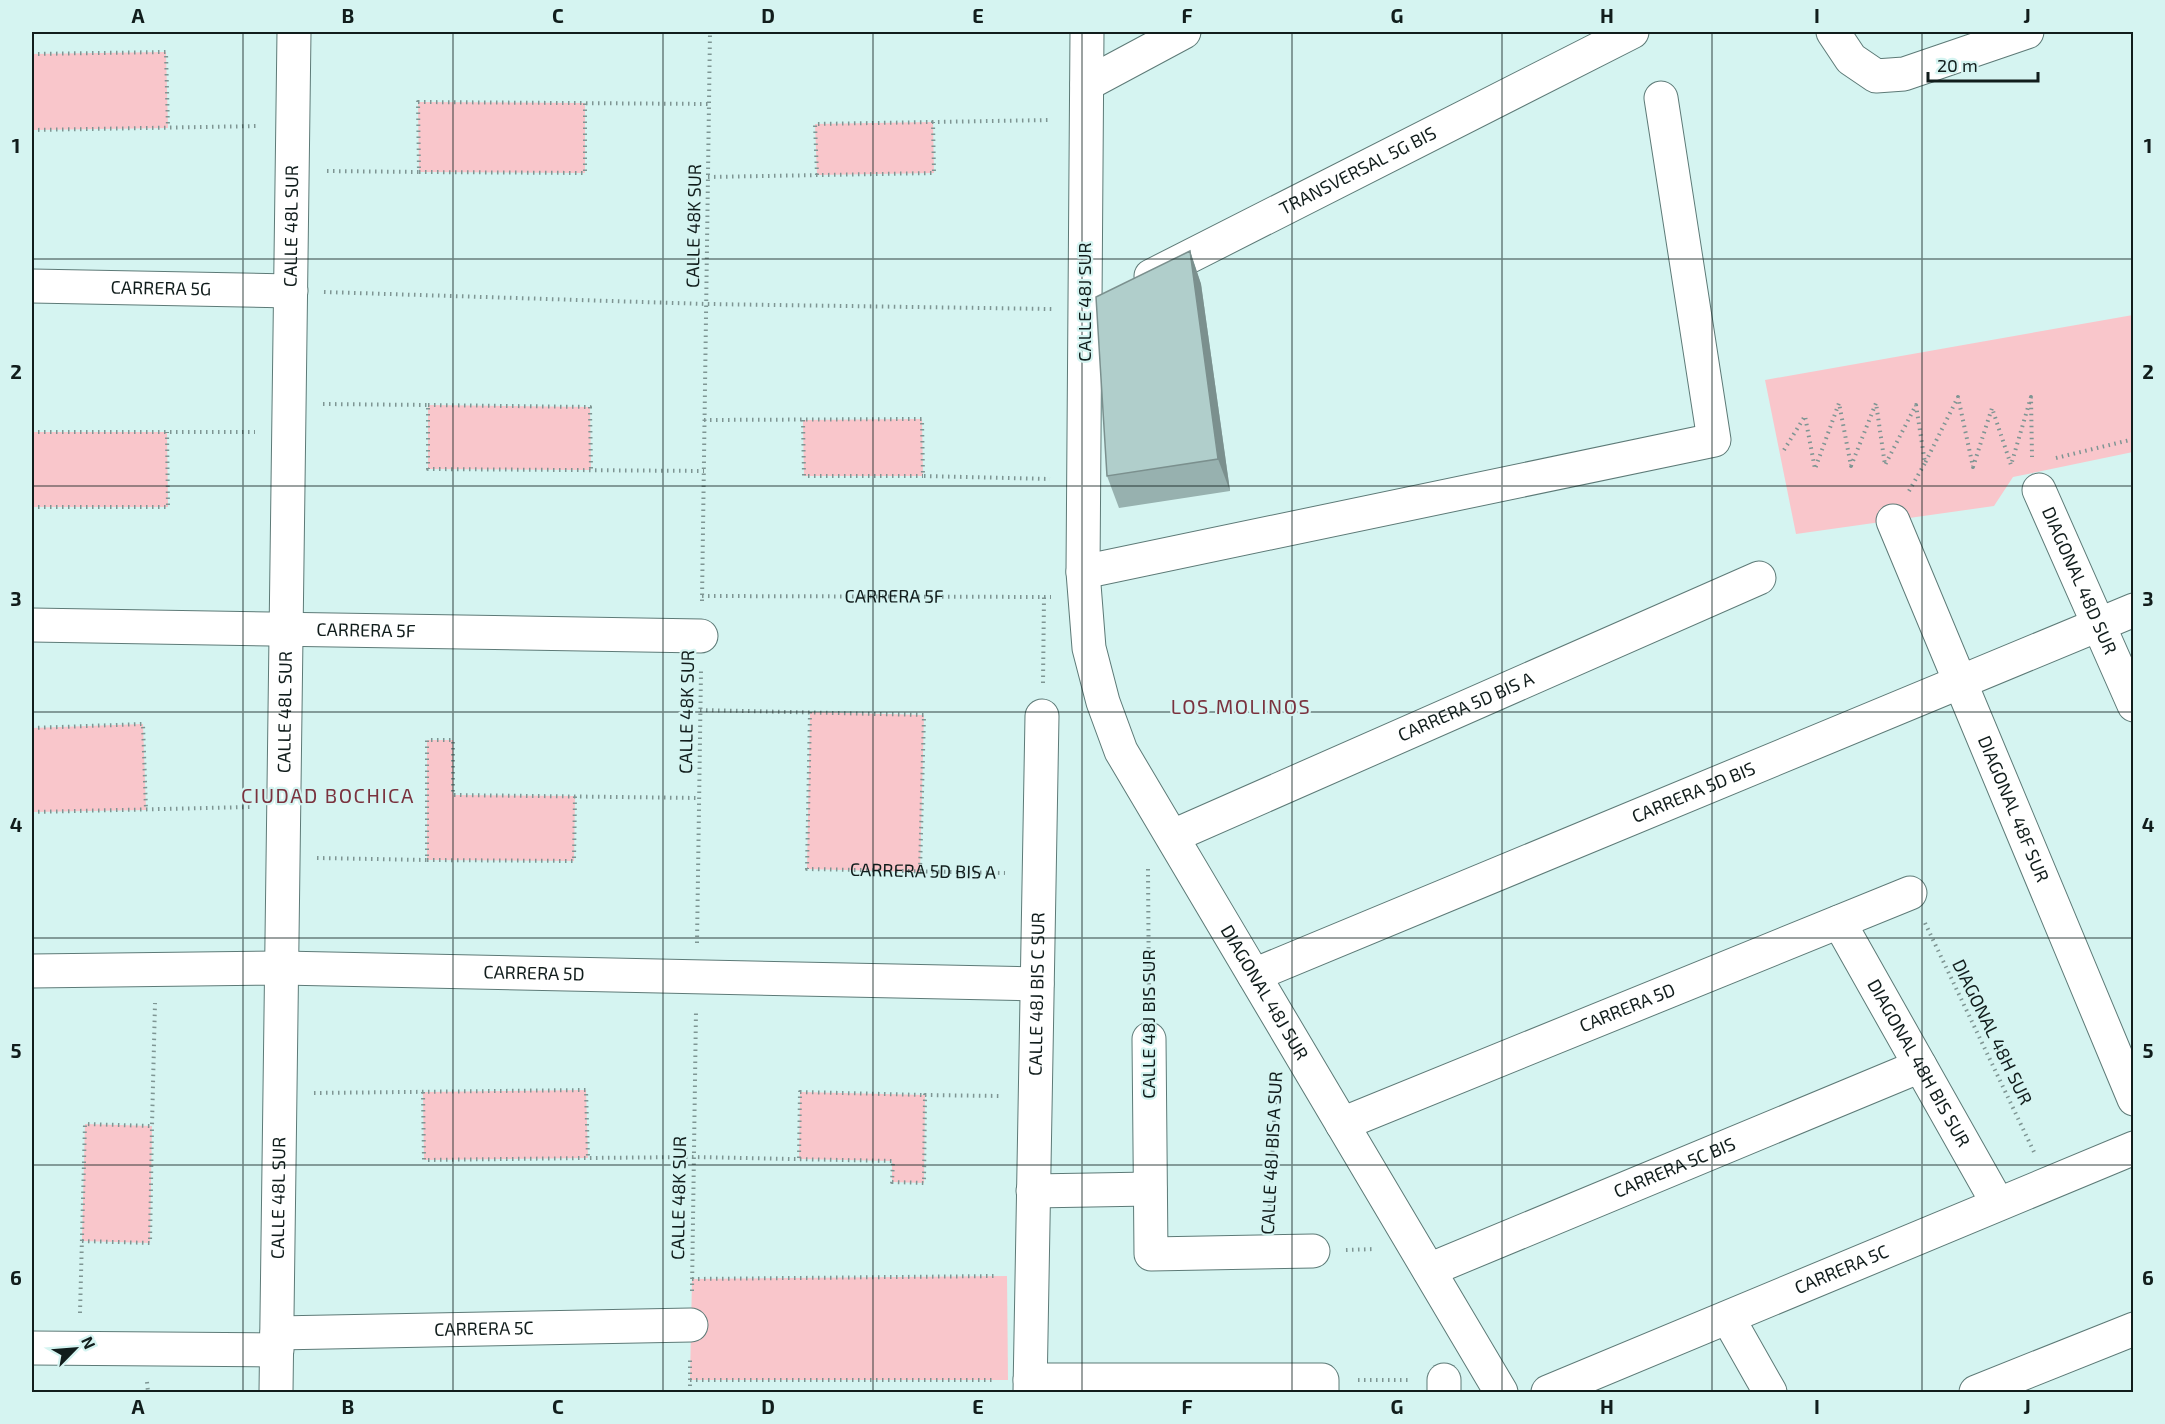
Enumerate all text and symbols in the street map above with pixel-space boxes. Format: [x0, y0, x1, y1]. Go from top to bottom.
text: A [131, 3, 145, 27]
text: B [342, 3, 354, 27]
text: C [552, 3, 564, 27]
text: D [761, 3, 775, 27]
text: E [972, 3, 984, 27]
text: F [1181, 3, 1193, 27]
text: G [1391, 3, 1403, 27]
text: H [1600, 3, 1614, 27]
text: I [1814, 3, 1820, 27]
text: J [2023, 3, 2031, 27]
scale bar [1928, 45, 2038, 83]
text: 20 m [1937, 54, 1978, 76]
street label: TRANSVERSAL 5G BIS [1275, 121, 1440, 219]
text: 1 [12, 133, 20, 157]
text: 1 [2144, 133, 2152, 157]
street label: CALLE 48K SUR [681, 164, 705, 288]
street label: CALLE 48L SUR [279, 165, 302, 287]
street label: CALLE 48J SUR [1073, 242, 1095, 362]
street label: CARRERA 5G [110, 276, 212, 299]
text: 2 [10, 359, 22, 383]
text: 2 [2142, 359, 2154, 383]
street label: DIAGONAL 48D SUR [2038, 503, 2122, 657]
street label: CARRERA 5F [844, 584, 944, 607]
text: 3 [10, 586, 22, 610]
text: 3 [2142, 586, 2154, 610]
street label: CARRERA 5F [316, 618, 416, 641]
street label: CALLE 48K SUR [674, 650, 698, 774]
street label: CALLE 48L SUR [272, 651, 296, 773]
street label: CARRERA 5D BIS A [1394, 666, 1538, 746]
district label: LOS MOLINOS [1171, 694, 1311, 718]
street label: DIAGONAL 48F SUR [1974, 732, 2054, 885]
street label: CARRERA 5D BIS [1628, 756, 1758, 827]
district label: CIUDAD BOCHICA [241, 783, 415, 807]
text: 4 [10, 812, 23, 836]
text: 4 [2142, 812, 2155, 836]
street label: CARRERA 5D BIS A [850, 858, 997, 883]
street label: CALLE 48J BIS C SUR [1024, 912, 1049, 1076]
street label: DIAGONAL 48J SUR [1216, 920, 1314, 1064]
street label: CALLE 48J BIS SUR [1137, 949, 1159, 1099]
street label: DIAGONAL 48H SUR [1948, 955, 2038, 1108]
street label: CARRERA 5D [483, 960, 585, 984]
street label: DIAGONAL 48H BIS SUR [1863, 975, 1975, 1150]
street label: CARRERA 5D [1576, 978, 1678, 1036]
text: 5 [10, 1038, 22, 1062]
text: 5 [2142, 1038, 2154, 1062]
street label: CALLE 48J BIS A SUR [1256, 1071, 1286, 1235]
street label: CARRERA 5C BIS [1610, 1132, 1738, 1202]
street label: CALLE 48K SUR [666, 1136, 690, 1260]
street label: CALLE 48L SUR [266, 1137, 289, 1259]
street label: CARRERA 5C [1791, 1240, 1891, 1298]
text: 6 [10, 1265, 22, 1289]
text: 6 [2142, 1265, 2154, 1289]
street label: CARRERA 5C [434, 1316, 534, 1340]
north arrow [45, 1319, 105, 1379]
text: N [78, 1333, 100, 1352]
text: A [131, 1394, 145, 1418]
text: B [342, 1394, 354, 1418]
text: C [552, 1394, 564, 1418]
text: D [761, 1394, 775, 1418]
text: E [972, 1394, 984, 1418]
text: F [1181, 1394, 1193, 1418]
text: G [1391, 1394, 1403, 1418]
text: H [1600, 1394, 1614, 1418]
text: I [1814, 1394, 1820, 1418]
text: J [2023, 1394, 2031, 1418]

